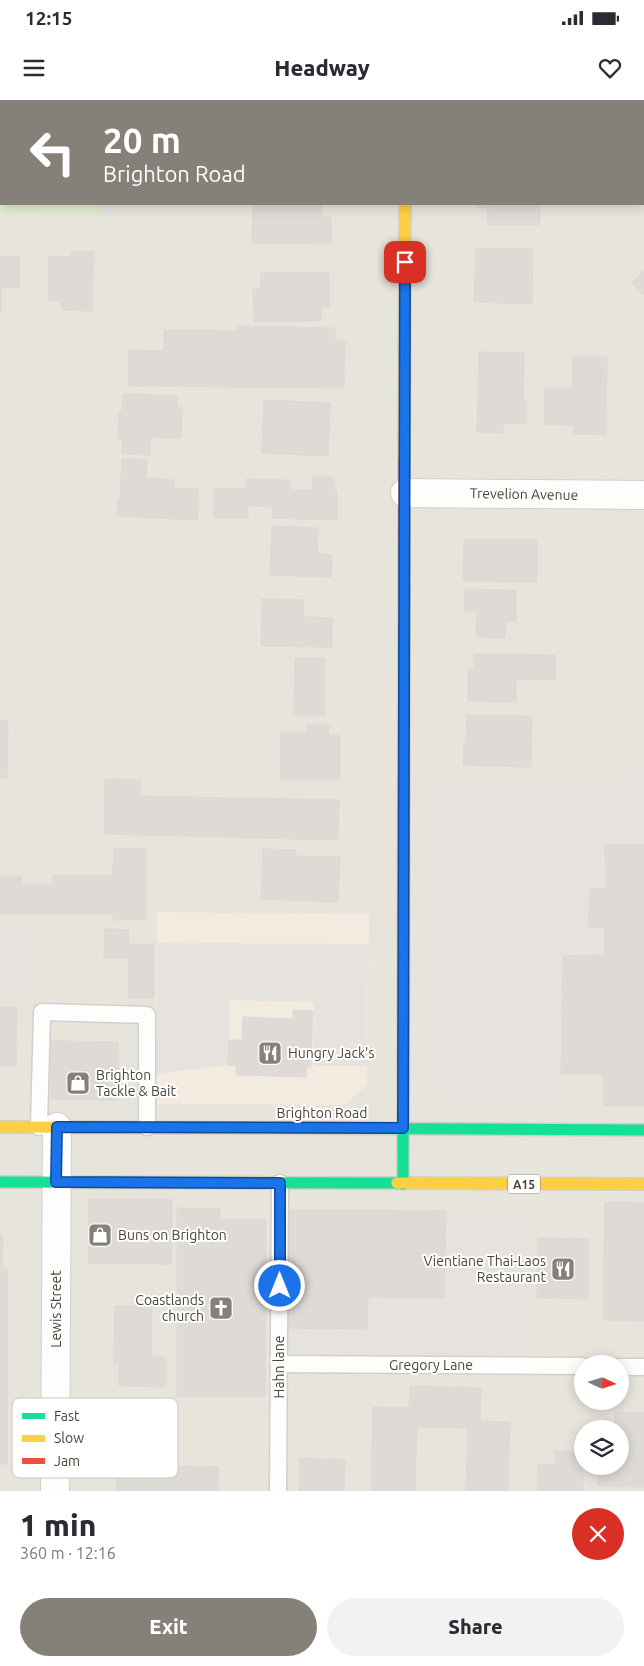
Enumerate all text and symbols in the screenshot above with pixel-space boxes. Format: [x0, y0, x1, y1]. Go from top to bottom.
text: 12:15 [25, 7, 73, 29]
icon: menu [20, 54, 48, 82]
icon: heart [596, 54, 624, 82]
text: Headway [274, 55, 370, 80]
icon: left [20, 120, 85, 185]
text: 20 m [103, 120, 181, 160]
text: Brighton Road [103, 161, 246, 186]
pin [384, 241, 426, 283]
icon: arrive [391, 248, 419, 276]
street label: Trevelion Avenue [470, 485, 578, 503]
restaurant icon: Hungry Jack's [257, 1040, 283, 1066]
place label: Hungry Jack's [288, 1045, 374, 1061]
place label: Brighton Tackle & Bait [96, 1067, 176, 1099]
shop icon: Brighton Tackle & Bait [65, 1070, 91, 1096]
street label: Brighton Road [277, 1105, 367, 1121]
road number: A15 [508, 1174, 540, 1194]
shop icon: Buns on Brighton [87, 1222, 113, 1248]
place label: Buns on Brighton [118, 1227, 227, 1243]
place label: Vientiane Thai-Laos Restaurant [423, 1253, 546, 1285]
restaurant icon: Vientiane Thai-Laos Restaurant [550, 1256, 576, 1282]
position arrow [253, 1259, 305, 1311]
street label: Lewis Street [48, 1270, 64, 1348]
place label: Coastlands church [135, 1292, 204, 1324]
church icon: Coastlands church [208, 1295, 234, 1321]
street label: Hahn lane [271, 1336, 287, 1398]
north arrow [574, 1355, 629, 1410]
map controls [574, 1355, 629, 1475]
street label: Gregory Lane [389, 1357, 473, 1373]
legend [12, 1398, 178, 1478]
text: Fast [54, 1408, 80, 1424]
button: layers [574, 1420, 629, 1475]
text: Slow [54, 1430, 84, 1446]
text: Jam [54, 1453, 80, 1469]
text: 1 min [20, 1508, 96, 1542]
button: close [572, 1508, 624, 1560]
text: 360 m · 12:16 [20, 1544, 116, 1562]
button: Exit [20, 1598, 317, 1656]
button: Share [327, 1598, 624, 1656]

